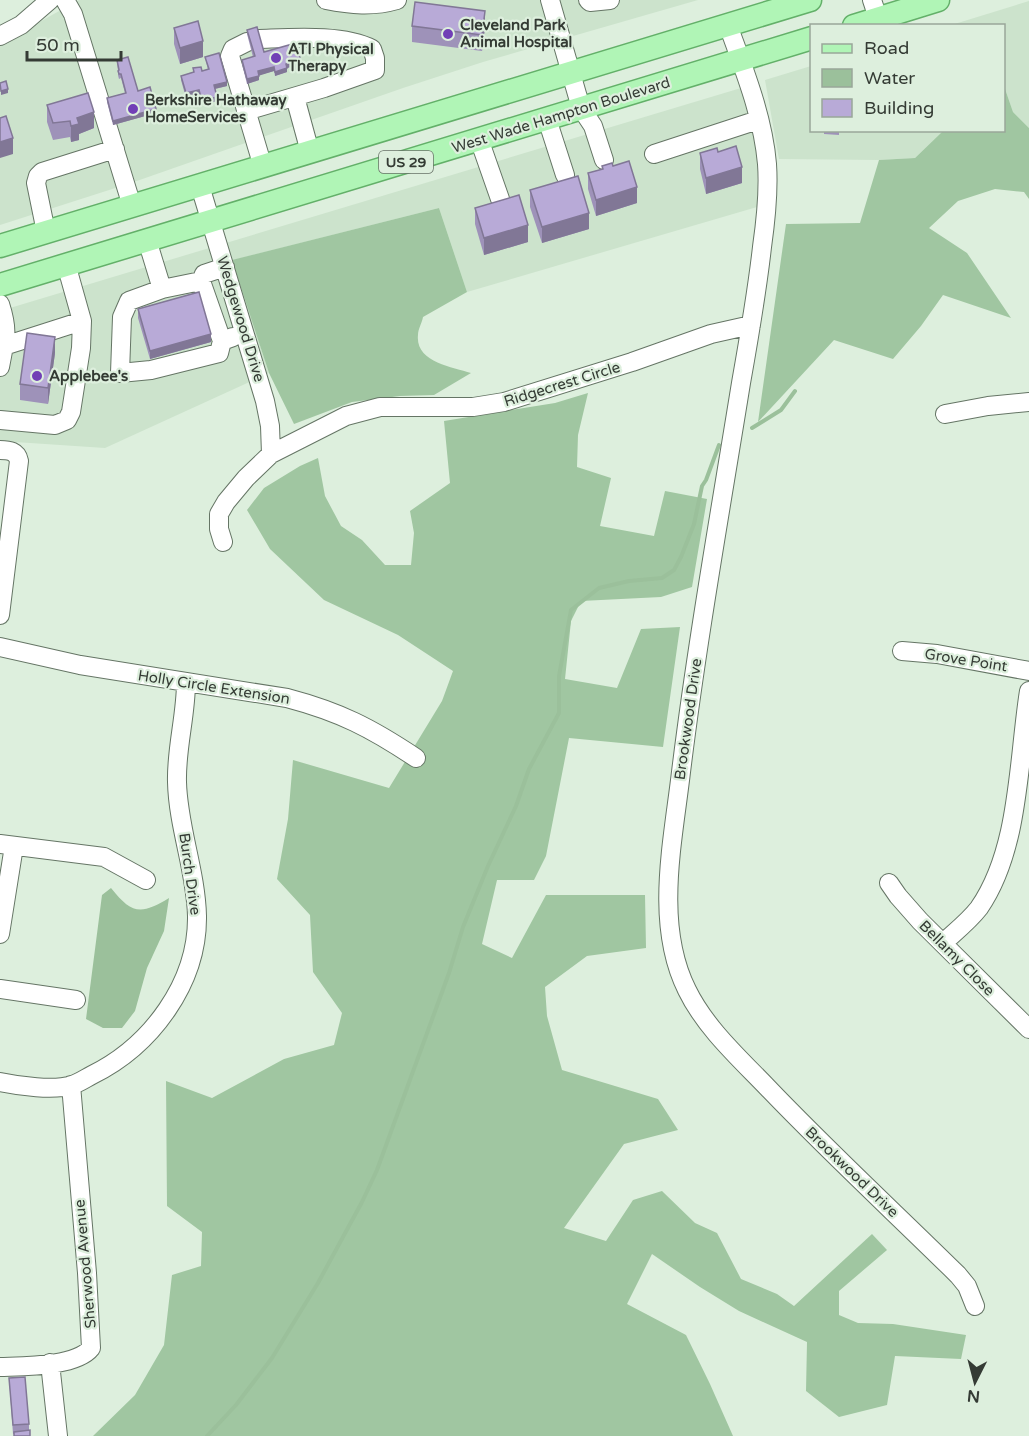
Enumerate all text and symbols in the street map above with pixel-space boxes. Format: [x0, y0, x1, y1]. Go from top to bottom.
place label: Cleveland Park Animal Hospital [460, 16, 572, 52]
scale bar [27, 24, 122, 62]
legend [810, 24, 1005, 132]
marker: Cleveland Park Animal Hospital [441, 27, 455, 41]
text: 50 m [36, 34, 80, 56]
text: Road [864, 37, 909, 59]
place label: ATI Physical Therapy [287, 40, 374, 76]
marker: ATI Physical Therapy [269, 51, 283, 65]
text: Water [864, 67, 915, 89]
street label: West Wade Hampton Boulevard [450, 73, 672, 157]
place label: Berkshire Hathaway HomeServices [145, 91, 287, 126]
text: Building [864, 97, 934, 119]
marker: Berkshire Hathaway HomeServices [126, 102, 140, 116]
road number: US 29 [379, 151, 433, 173]
street label: Wedgewood Drive [213, 254, 269, 384]
street label: Ridgecrest Circle [502, 358, 622, 410]
place label: Applebee's [49, 367, 128, 386]
marker: Applebee's [30, 369, 44, 383]
street label: Grove Point [923, 645, 1009, 675]
street label: Brookwood Drive [671, 657, 705, 781]
street label: Holly Circle Extension [137, 666, 291, 708]
street label: Burch Drive [175, 832, 205, 916]
street label: Bellamy Close [916, 917, 998, 999]
street label: Brookwood Drive [802, 1123, 902, 1221]
street label: Sherwood Avenue [70, 1199, 100, 1329]
north arrow [945, 1352, 1005, 1412]
text: N [966, 1385, 981, 1407]

